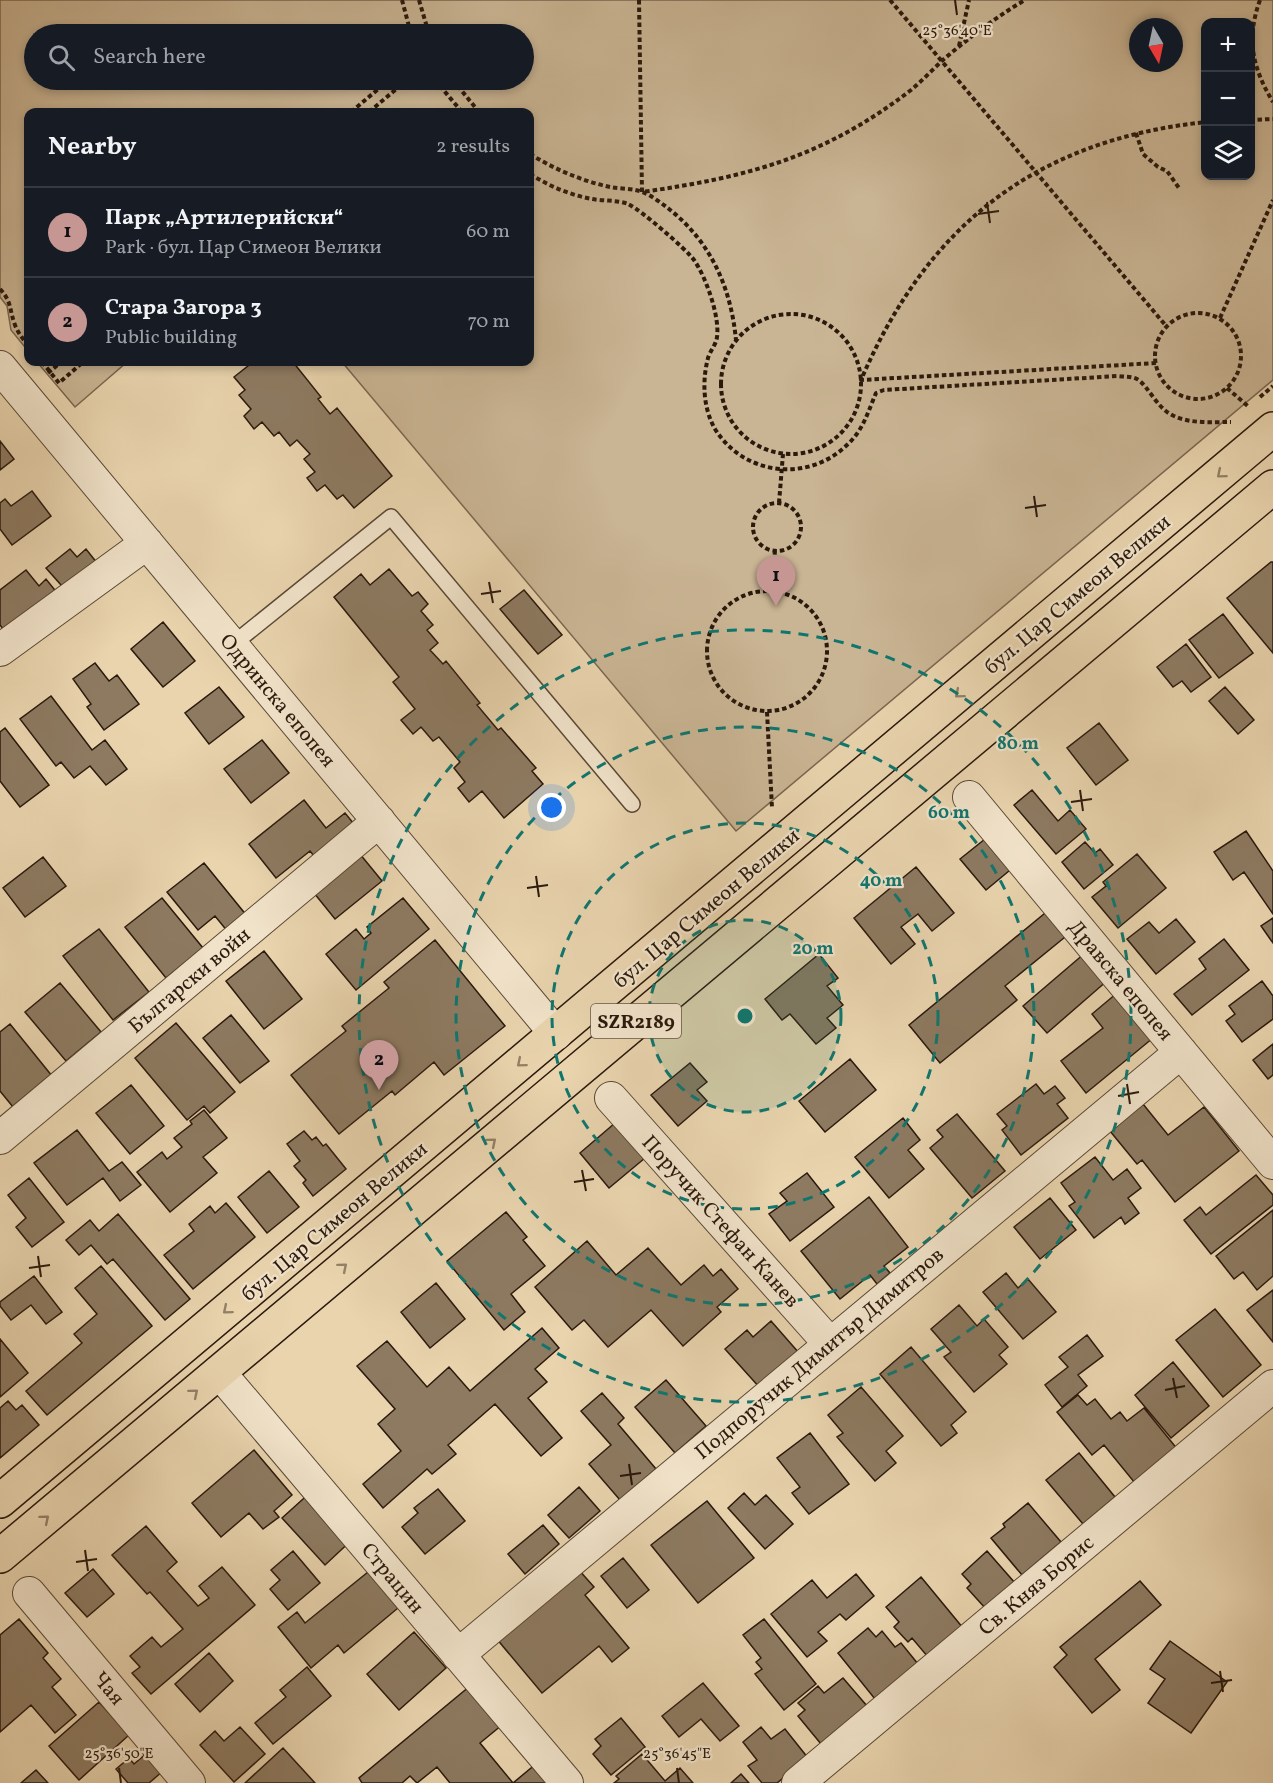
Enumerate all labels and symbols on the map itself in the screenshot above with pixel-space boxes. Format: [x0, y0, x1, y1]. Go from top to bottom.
north arrow [1129, 18, 1183, 72]
text: 25°36'40"E [922, 21, 992, 42]
one-way arrow [1217, 466, 1228, 477]
street label: бул. Цар Симеон Велики [979, 508, 1178, 682]
pin: 1 [756, 556, 796, 606]
street label: Одринска епопея [212, 628, 342, 774]
one-way arrow [955, 687, 966, 698]
text: 80 m [997, 732, 1039, 757]
your location [537, 793, 566, 822]
text: 60 m [928, 801, 970, 826]
street label: бул. Цар Симеон Велики [608, 822, 807, 996]
text: 40 m [860, 869, 902, 894]
street label: Дравска епопея [1061, 914, 1179, 1048]
street label: Български войн [123, 921, 258, 1041]
text: 20 m [792, 937, 834, 962]
road number: SZR2189 [591, 1004, 681, 1038]
centre of rings [735, 1006, 755, 1026]
pin: 2 [360, 1040, 398, 1090]
one-way arrow [517, 1056, 528, 1067]
street label: Поручик Стефан Канев [634, 1129, 805, 1315]
street label: бул. Цар Симеон Велики [236, 1135, 435, 1309]
one-way arrow [485, 1138, 496, 1149]
street label: Подпоручик Димитър Димитров [689, 1241, 951, 1467]
one-way arrow [336, 1263, 347, 1274]
one-way arrow [223, 1303, 234, 1314]
one-way arrow [187, 1389, 198, 1400]
one-way arrow [38, 1515, 49, 1526]
street label: Св. Княз Борис [973, 1529, 1101, 1643]
street label: Страцин [354, 1537, 430, 1621]
street label: Чая [85, 1666, 131, 1712]
text: 25°36'50"E [85, 1744, 153, 1765]
text: 25°36'45"E [643, 1744, 711, 1765]

